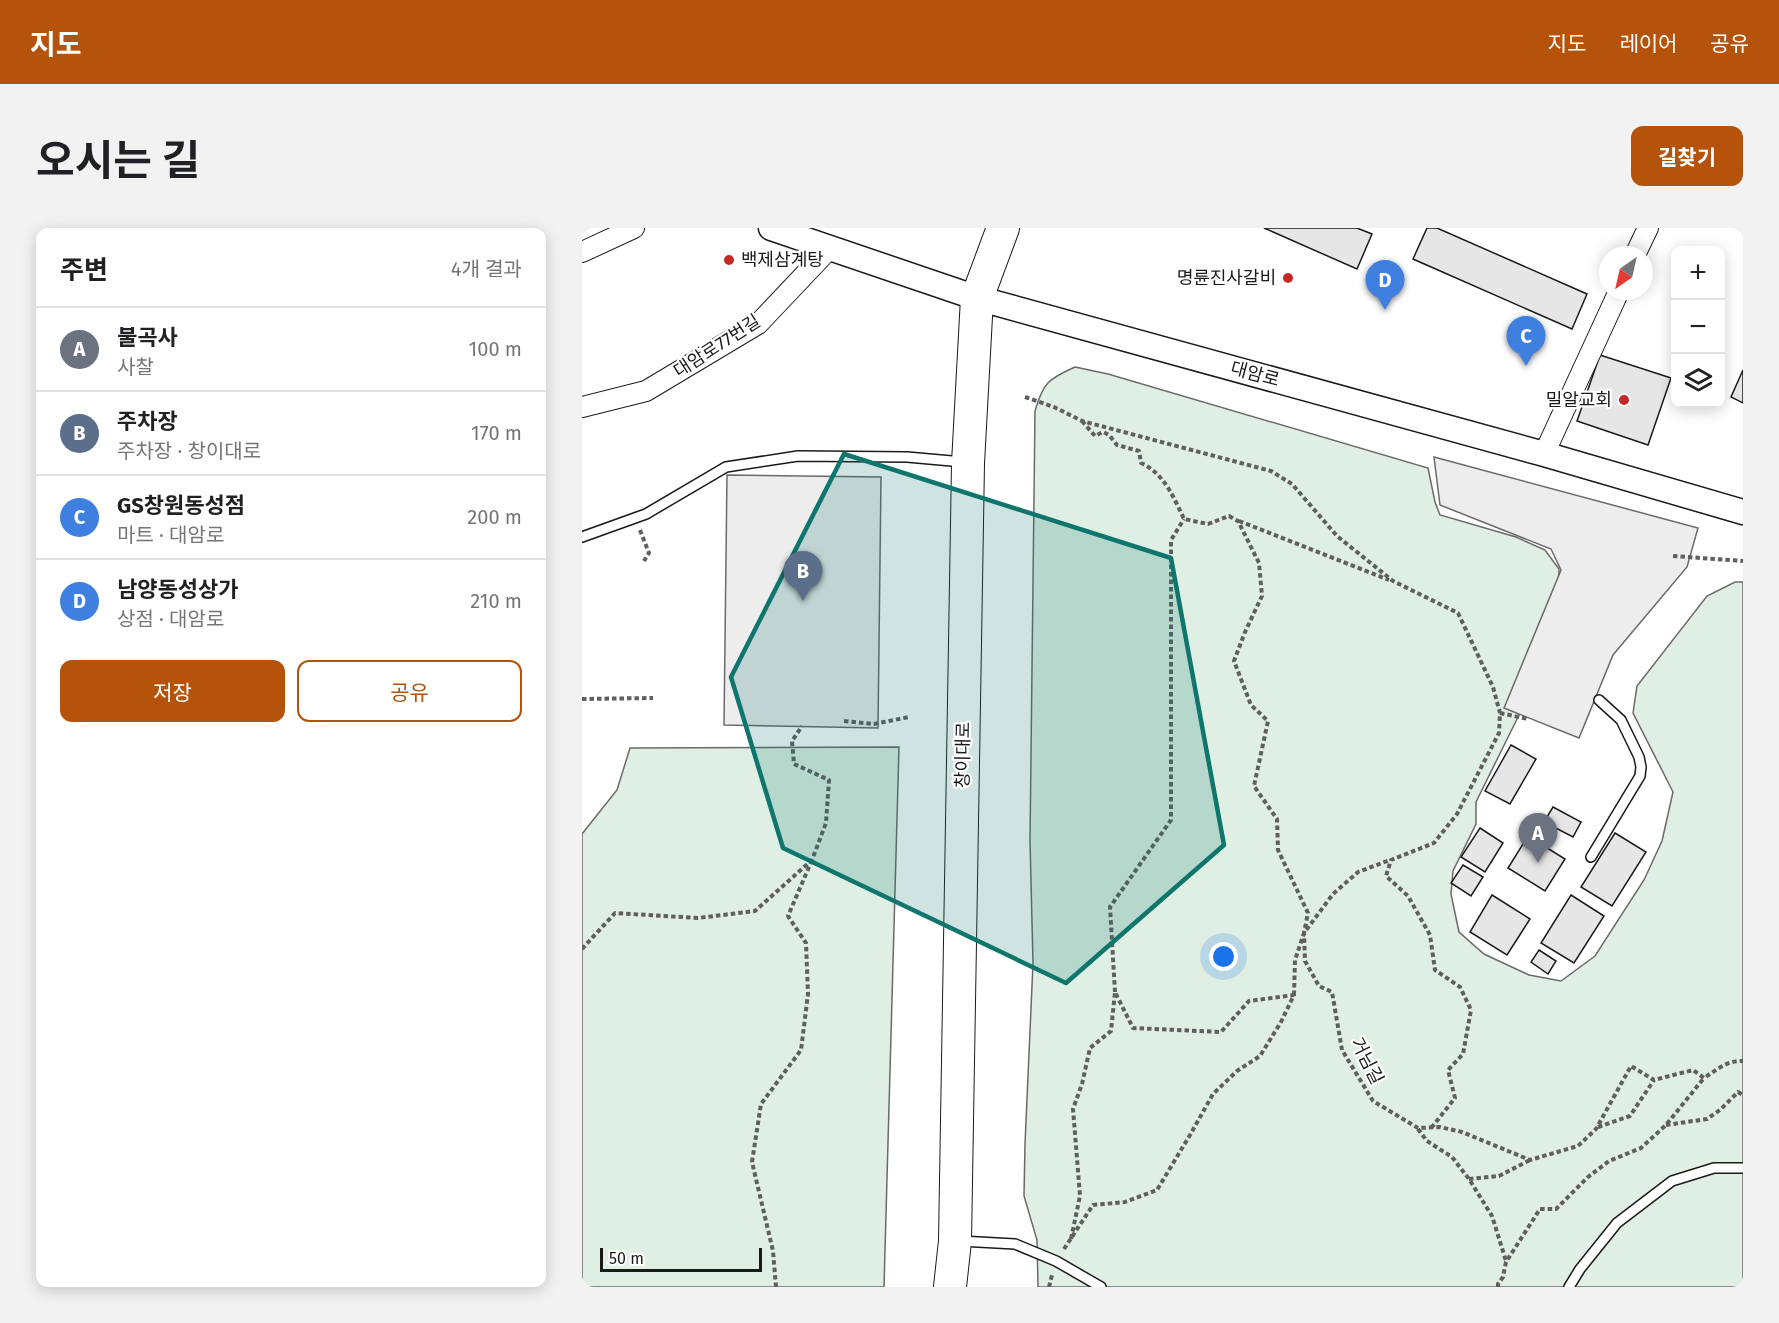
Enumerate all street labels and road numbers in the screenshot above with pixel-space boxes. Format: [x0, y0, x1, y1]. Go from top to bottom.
street label: 대암로77번길 [670, 310, 764, 382]
street label: 대암로 [1228, 357, 1282, 391]
street label: 창이대로 [951, 722, 975, 788]
street label: 거님길 [1346, 1034, 1388, 1088]

